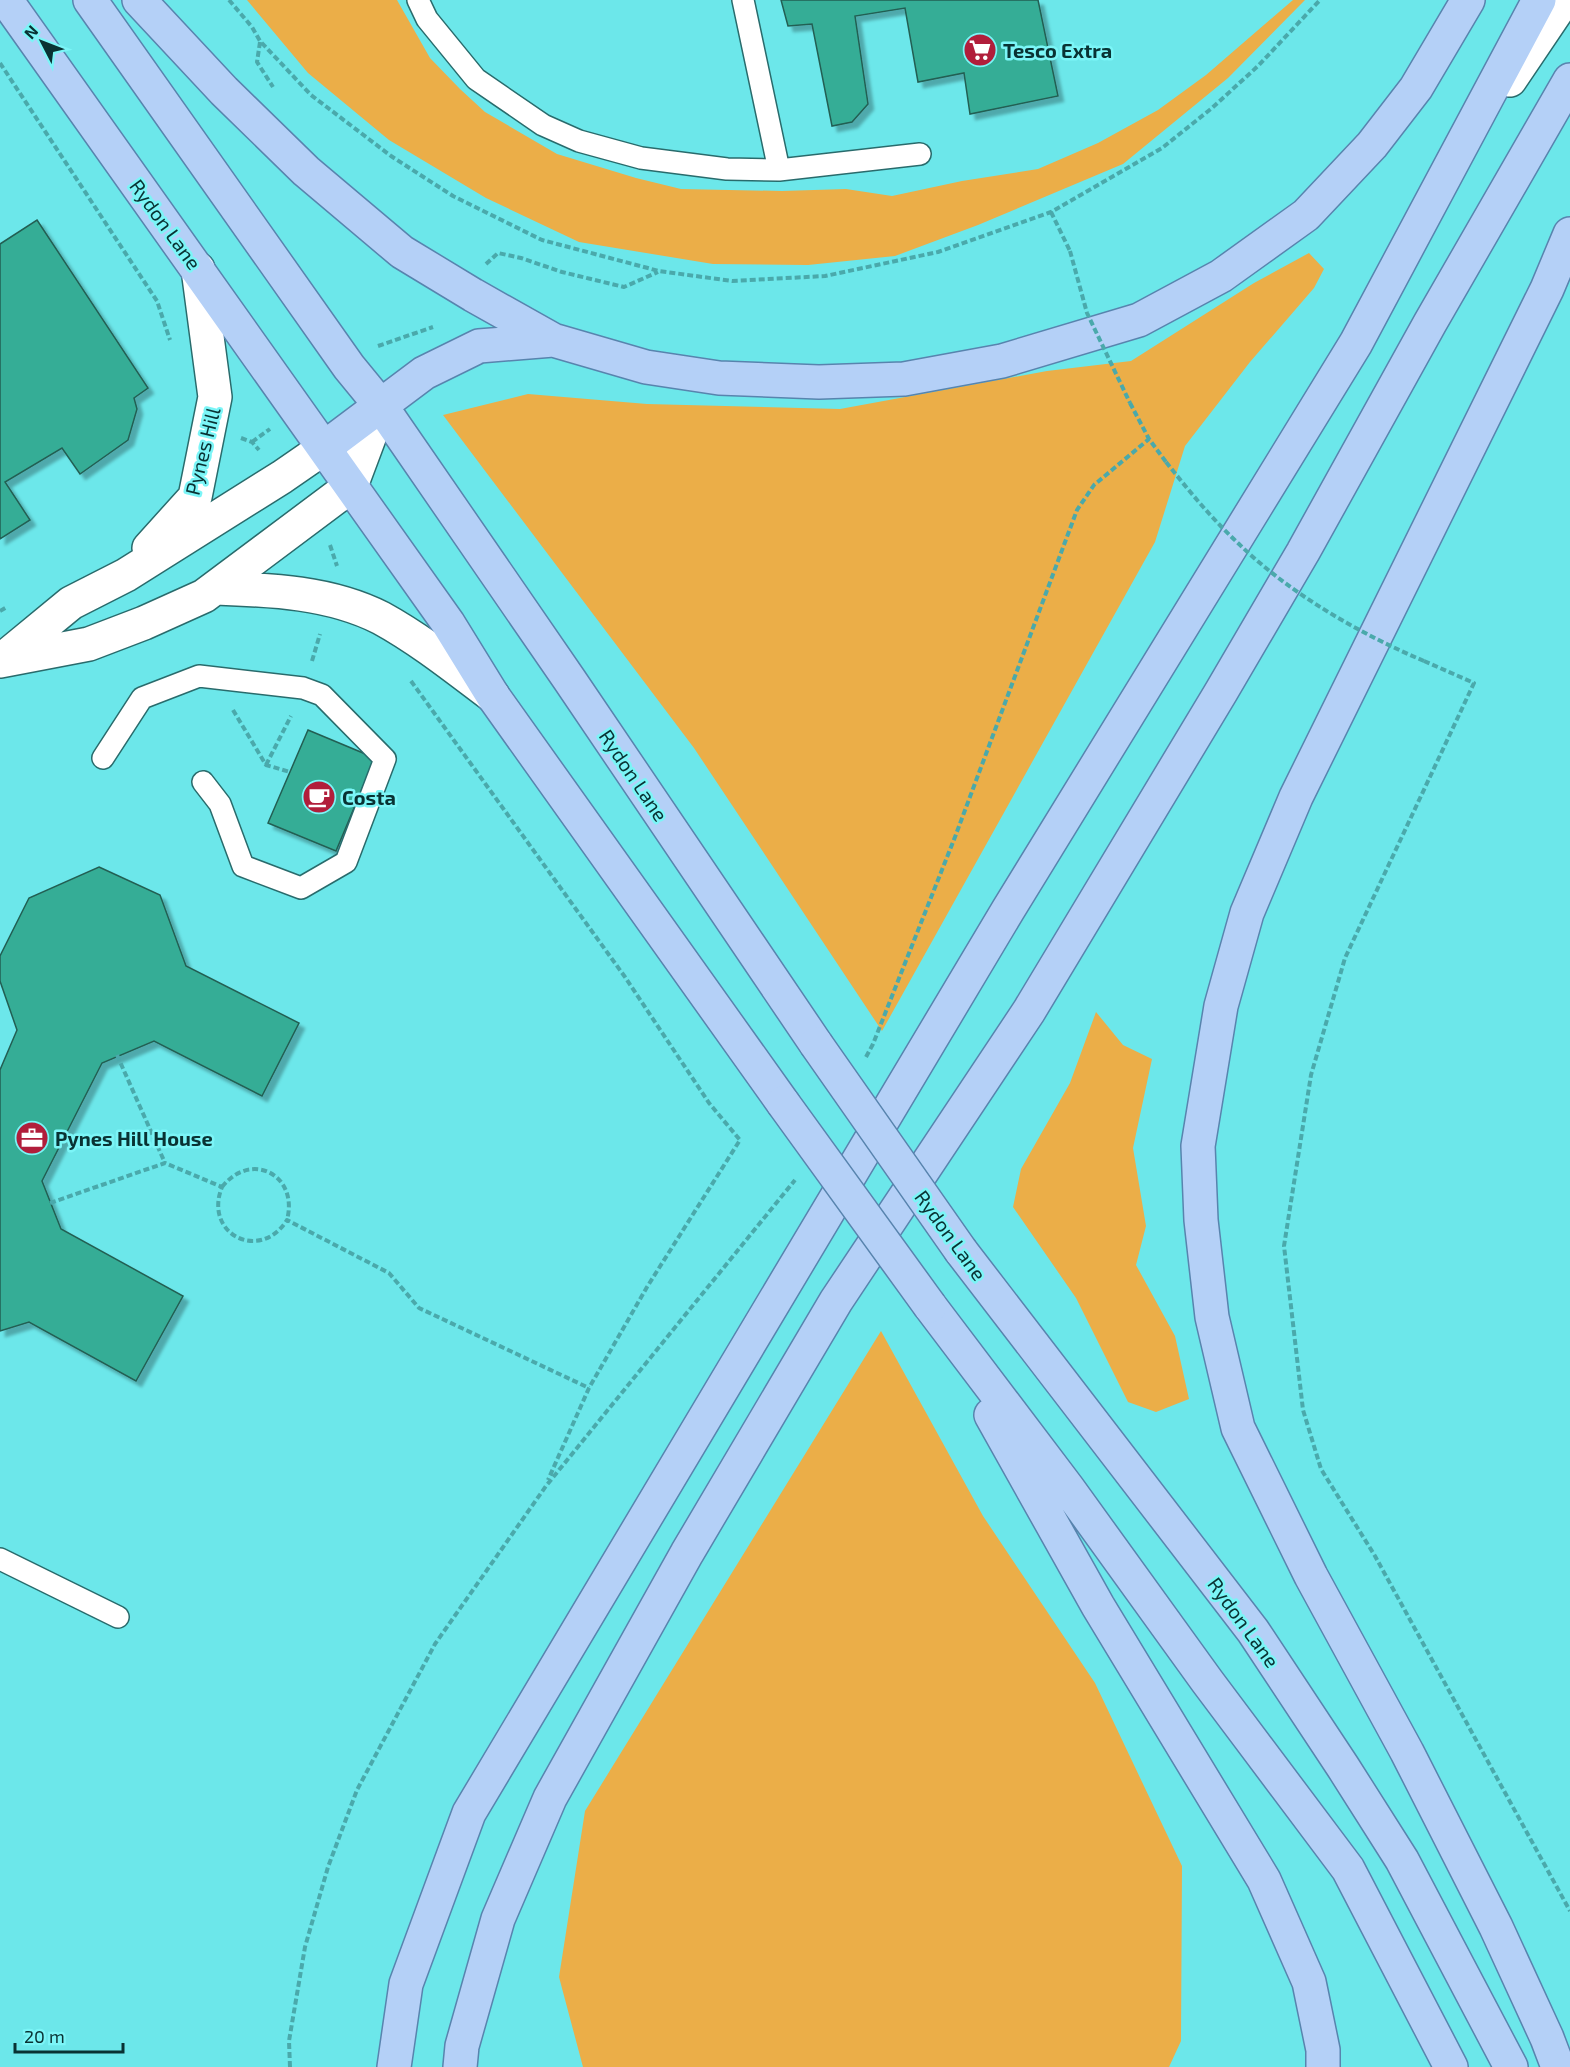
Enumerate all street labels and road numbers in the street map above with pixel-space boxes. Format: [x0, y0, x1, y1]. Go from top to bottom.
street label: Rydon Lane [125, 174, 207, 274]
street label: Pynes Hill [180, 405, 224, 497]
street label: Rydon Lane [595, 725, 673, 825]
street label: Rydon Lane [910, 1185, 992, 1285]
street label: Rydon Lane [1203, 1572, 1285, 1672]

